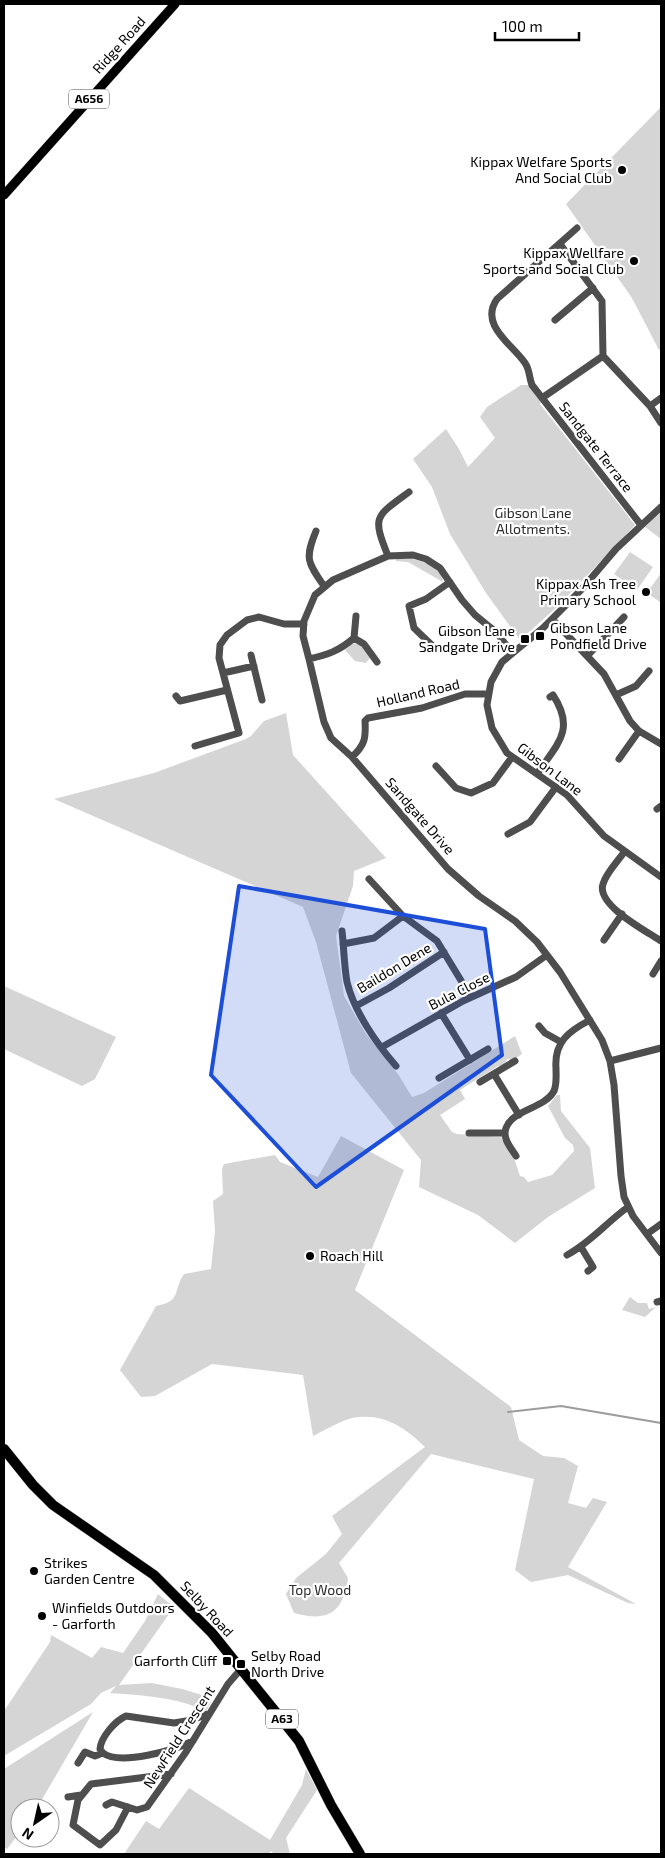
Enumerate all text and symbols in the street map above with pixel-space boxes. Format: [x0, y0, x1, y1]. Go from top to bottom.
scale bar [495, 10, 579, 42]
street label: Ridge Road [89, 13, 149, 77]
text: 100 m [502, 17, 543, 35]
road number: A656 [69, 90, 109, 108]
place label: Kippax Welfare Sports And Social Club [470, 153, 612, 186]
marker: Kippax Welfare Sports And Social Club [616, 164, 628, 176]
place label: Kippax Wellfare Sports and Social Club [483, 244, 624, 277]
marker: Kippax Wellfare Sports and Social Club [628, 255, 640, 267]
street label: Sandgate Terrace [556, 398, 637, 495]
park label: Gibson Lane Allotments. [494, 504, 572, 537]
place label: Kippax Ash Tree Primary School [536, 575, 637, 608]
marker: Kippax Ash Tree Primary School [640, 586, 652, 598]
place label: Gibson Lane Pondfield Drive [550, 619, 647, 652]
place label: Gibson Lane Sandgate Drive [419, 622, 515, 655]
marker: Gibson Lane Pondfield Drive [534, 630, 546, 642]
marker: Gibson Lane Sandgate Drive [519, 633, 531, 645]
street label: Holland Road [375, 675, 461, 710]
street label: Gibson Lane [514, 739, 586, 799]
street label: Sandgate Drive [382, 774, 458, 858]
street label: Baildon Dene [353, 939, 434, 996]
street label: Bula Close [425, 968, 492, 1013]
place label: Roach Hill [320, 1247, 384, 1264]
marker: Roach Hill [304, 1250, 316, 1262]
place label: Strikes Garden Centre [44, 1554, 135, 1587]
marker: Strikes Garden Centre [28, 1565, 40, 1577]
street label: Selby Road [177, 1577, 237, 1640]
park label: Top Wood [289, 1581, 351, 1598]
place label: Winfields Outdoors - Garforth [52, 1599, 175, 1632]
marker: Winfields Outdoors - Garforth [36, 1610, 48, 1622]
place label: Selby Road North Drive [251, 1647, 324, 1680]
place label: Garforth Cliff [134, 1652, 218, 1669]
marker: Garforth Cliff [221, 1655, 233, 1667]
marker: Selby Road North Drive [235, 1658, 247, 1670]
street label: NewField Crescent [139, 1682, 218, 1791]
road number: A63 [266, 1710, 298, 1728]
north arrow [10, 1798, 60, 1848]
text: N [19, 1824, 36, 1844]

